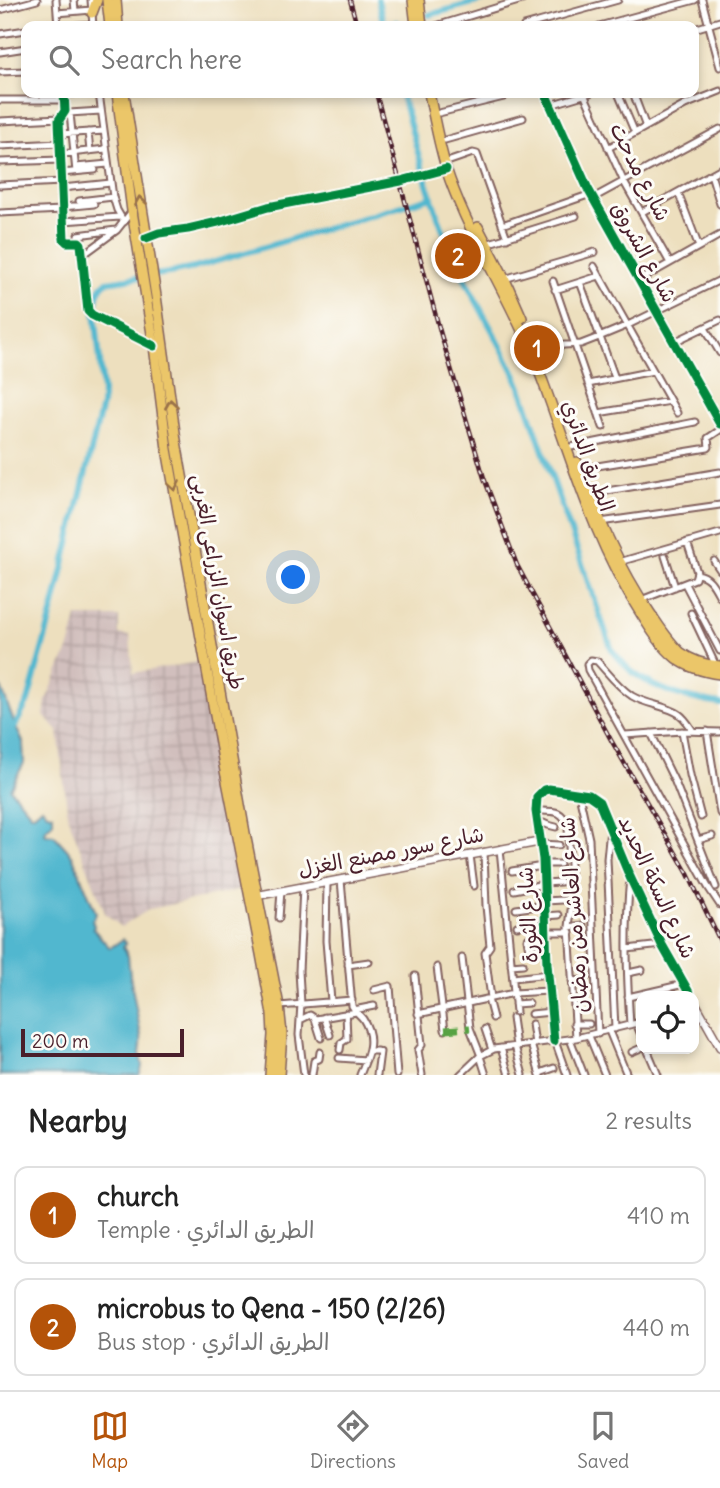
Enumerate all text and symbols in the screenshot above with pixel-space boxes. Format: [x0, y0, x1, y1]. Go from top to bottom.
search box [21, 21, 699, 98]
icon: search [45, 41, 83, 79]
text: Search here [101, 43, 242, 76]
street label: شارع مدحت [602, 118, 677, 226]
one-way arrow [133, 195, 148, 207]
street label: شارع الشروق [604, 197, 683, 308]
pin: 2 [435, 230, 481, 282]
pin: 1 [514, 322, 560, 374]
street label: الطريق الدائري [554, 396, 621, 516]
one-way arrow [164, 398, 179, 410]
street label: طريق اسوان الزراعى الغربى [185, 472, 251, 692]
one-way arrow [165, 480, 180, 492]
your location [276, 560, 310, 594]
street label: شارع السكة الحديد [611, 811, 702, 963]
street label: شارع العاشر من رمضان [553, 816, 596, 1014]
street label: شارع سور مصنع الغزل [296, 820, 487, 885]
street label: شارع الثورة [512, 866, 545, 964]
map controls [636, 991, 699, 1054]
button: locate [636, 991, 699, 1054]
scale bar [21, 1026, 184, 1058]
text: 200 m [32, 1029, 89, 1053]
text: Nearby [28, 1102, 128, 1140]
text: 2 results [606, 1106, 692, 1135]
text: church [97, 1180, 179, 1213]
text: 1 [48, 1201, 58, 1230]
text: 410 m [627, 1201, 690, 1230]
text: Temple · الطريق الدائري [97, 1215, 314, 1244]
text: microbus to Qena - 150 (2/26) [97, 1292, 445, 1325]
text: 2 [47, 1313, 59, 1342]
text: 440 m [623, 1313, 690, 1342]
text: Bus stop · الطريق الدائري [97, 1327, 330, 1356]
tab: Map [91, 1407, 129, 1473]
tab: Directions [310, 1407, 396, 1473]
tab: Saved [577, 1407, 629, 1473]

